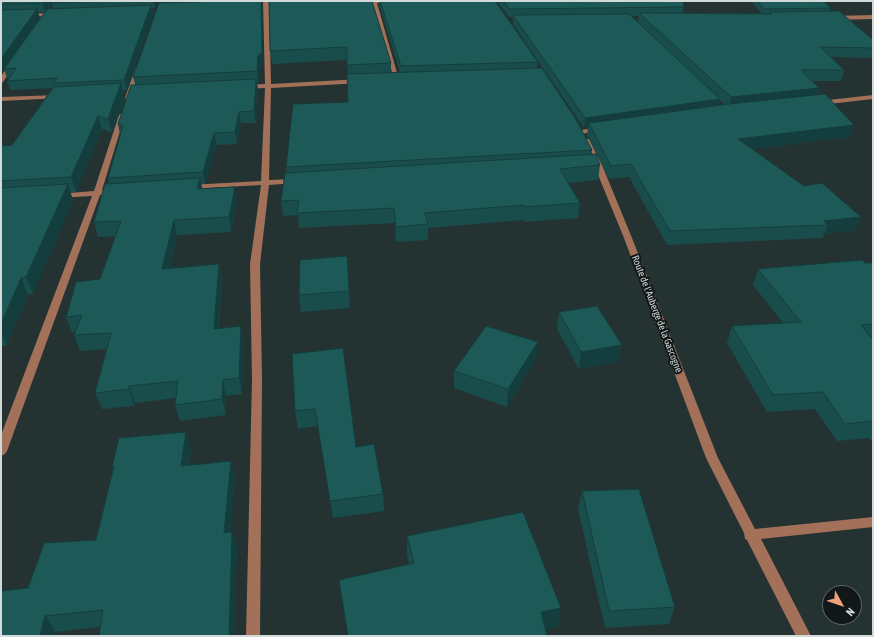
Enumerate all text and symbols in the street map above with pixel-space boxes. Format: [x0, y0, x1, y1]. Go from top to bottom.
street label: Route de l'Auberge de la Gascogne [629, 254, 685, 374]
north arrow [822, 585, 862, 625]
text: N [844, 606, 857, 618]

